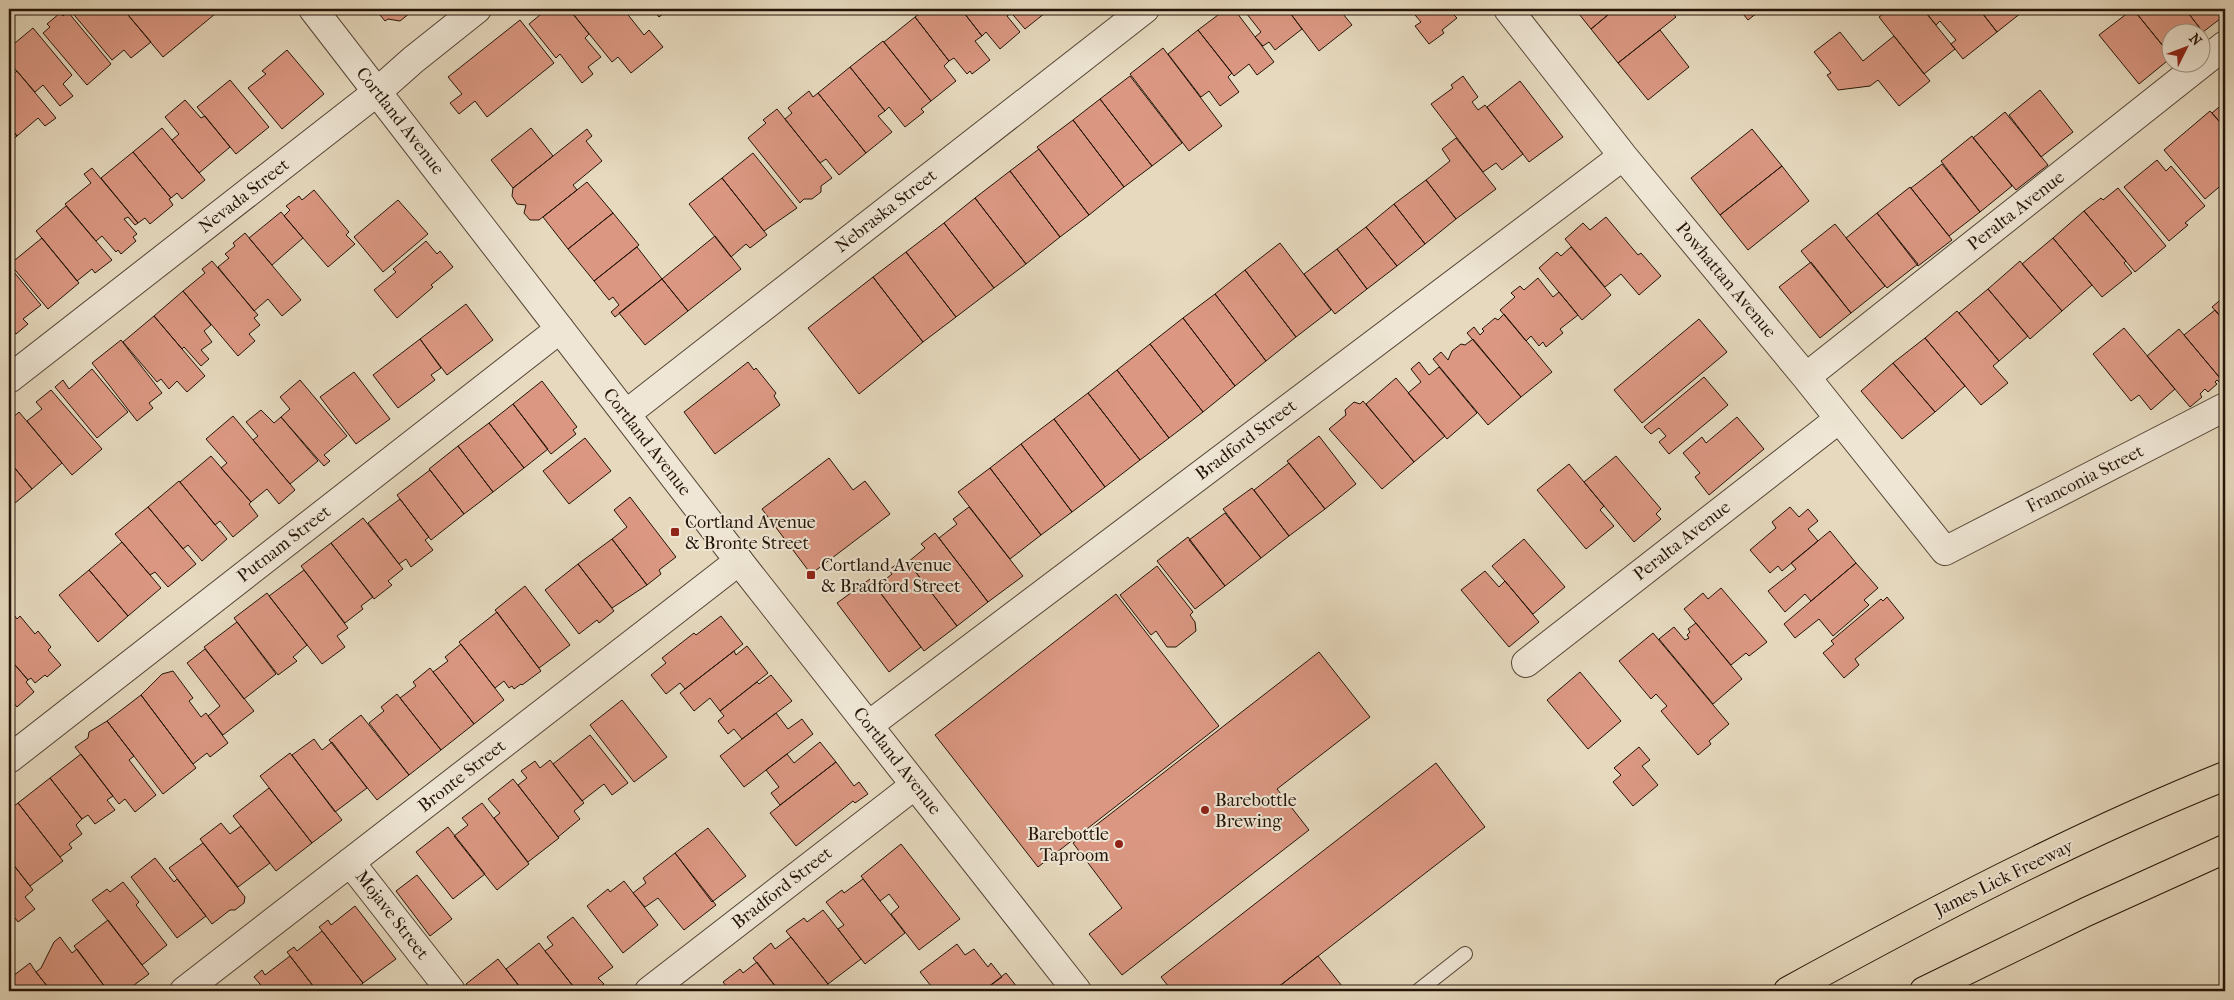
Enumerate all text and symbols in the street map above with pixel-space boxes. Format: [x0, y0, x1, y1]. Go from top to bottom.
north arrow [2162, 22, 2212, 72]
text: N [2185, 30, 2205, 50]
street label: Cortland Avenue [351, 63, 449, 179]
street label: Nevada Street [195, 154, 294, 238]
street label: Nebraska Street [831, 164, 941, 257]
street label: Peralta Avenue [1963, 167, 2069, 255]
street label: Powhattan Avenue [1672, 218, 1781, 342]
street label: Cortland Avenue [598, 384, 696, 500]
street label: Bradford Street [1191, 395, 1301, 485]
street label: Franconia Street [2023, 440, 2147, 517]
street label: Peralta Avenue [1629, 497, 1735, 585]
street label: Putnam Street [233, 501, 335, 587]
place label: Cortland Avenue & Bronte Street [685, 512, 816, 554]
marker: Cortland Avenue & Bronte Street [669, 526, 681, 538]
place label: Cortland Avenue & Bradford Street [821, 555, 961, 597]
marker: Cortland Avenue & Bradford Street [805, 569, 817, 581]
street label: Cortland Avenue [848, 703, 946, 819]
street label: Bronte Street [414, 735, 510, 817]
place label: Barebottle Brewing [1215, 790, 1297, 832]
marker: Barebottle Brewing [1199, 804, 1211, 816]
place label: Barebottle Taproom [1027, 824, 1109, 866]
street label: James Lick Freeway [1929, 835, 2078, 922]
marker: Barebottle Taproom [1113, 838, 1125, 850]
street label: Bradford Street [728, 842, 836, 933]
street label: Mojave Street [351, 866, 434, 964]

